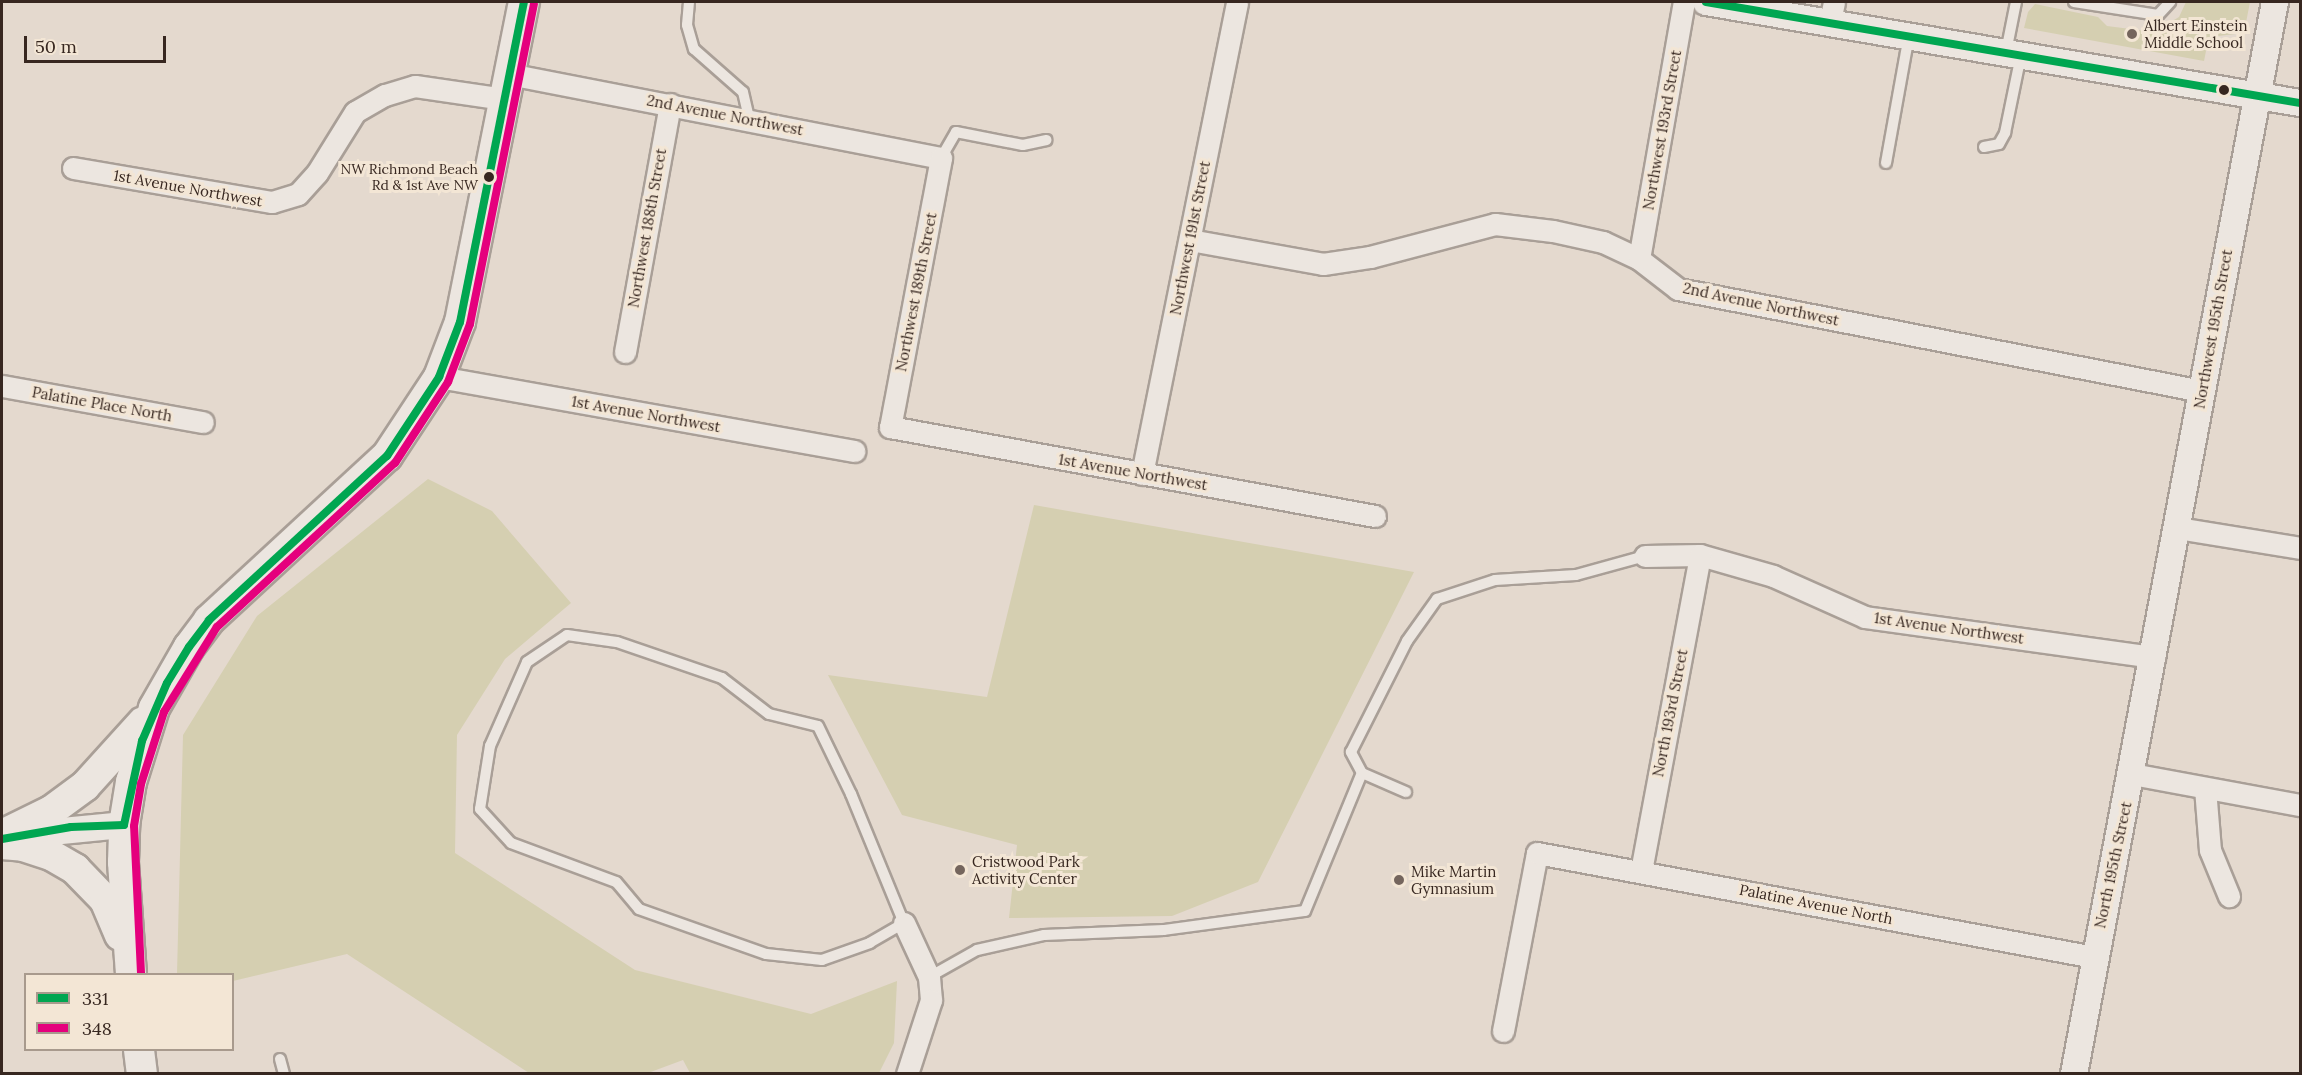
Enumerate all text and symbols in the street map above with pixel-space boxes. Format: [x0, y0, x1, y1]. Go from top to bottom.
place label: Albert Einstein Middle School [2144, 16, 2248, 51]
scale bar [27, 24, 170, 62]
marker: Albert Einstein Middle School [2125, 27, 2139, 41]
text: 50 m [35, 35, 77, 58]
street label: Northwest 193rd Street [1639, 48, 1685, 212]
unlabelled marker [2218, 84, 2230, 96]
street label: 2nd Avenue Northwest [645, 91, 805, 139]
street label: Northwest 188th Street [624, 147, 670, 309]
street label: Northwest 191st Street [1166, 159, 1214, 317]
place label: NW Richmond Beach Rd & 1st Ave NW [341, 161, 478, 194]
street label: 1st Avenue Northwest [112, 166, 264, 210]
marker: NW Richmond Beach Rd & 1st Ave NW [483, 171, 495, 183]
street label: Northwest 189th Street [892, 211, 940, 373]
street label: Northwest 195th Street [2190, 248, 2236, 410]
street label: 2nd Avenue Northwest [1681, 279, 1841, 329]
street label: Palatine Place North [31, 383, 173, 425]
street label: 1st Avenue Northwest [570, 392, 722, 436]
street label: 1st Avenue Northwest [1057, 450, 1209, 494]
street label: 1st Avenue Northwest [1873, 609, 2025, 647]
street label: North 193rd Street [1649, 648, 1691, 778]
street label: North 195th Street [2091, 800, 2135, 930]
place label: Cristwood Park Activity Center [972, 852, 1080, 887]
place label: Mike Martin Gymnasium [1411, 862, 1496, 897]
marker: Cristwood Park Activity Center [953, 863, 967, 877]
marker: Mike Martin Gymnasium [1392, 873, 1406, 887]
street label: Palatine Avenue North [1738, 880, 1894, 928]
legend [24, 973, 234, 1051]
text: 331 [82, 987, 109, 1010]
text: 348 [82, 1017, 112, 1040]

